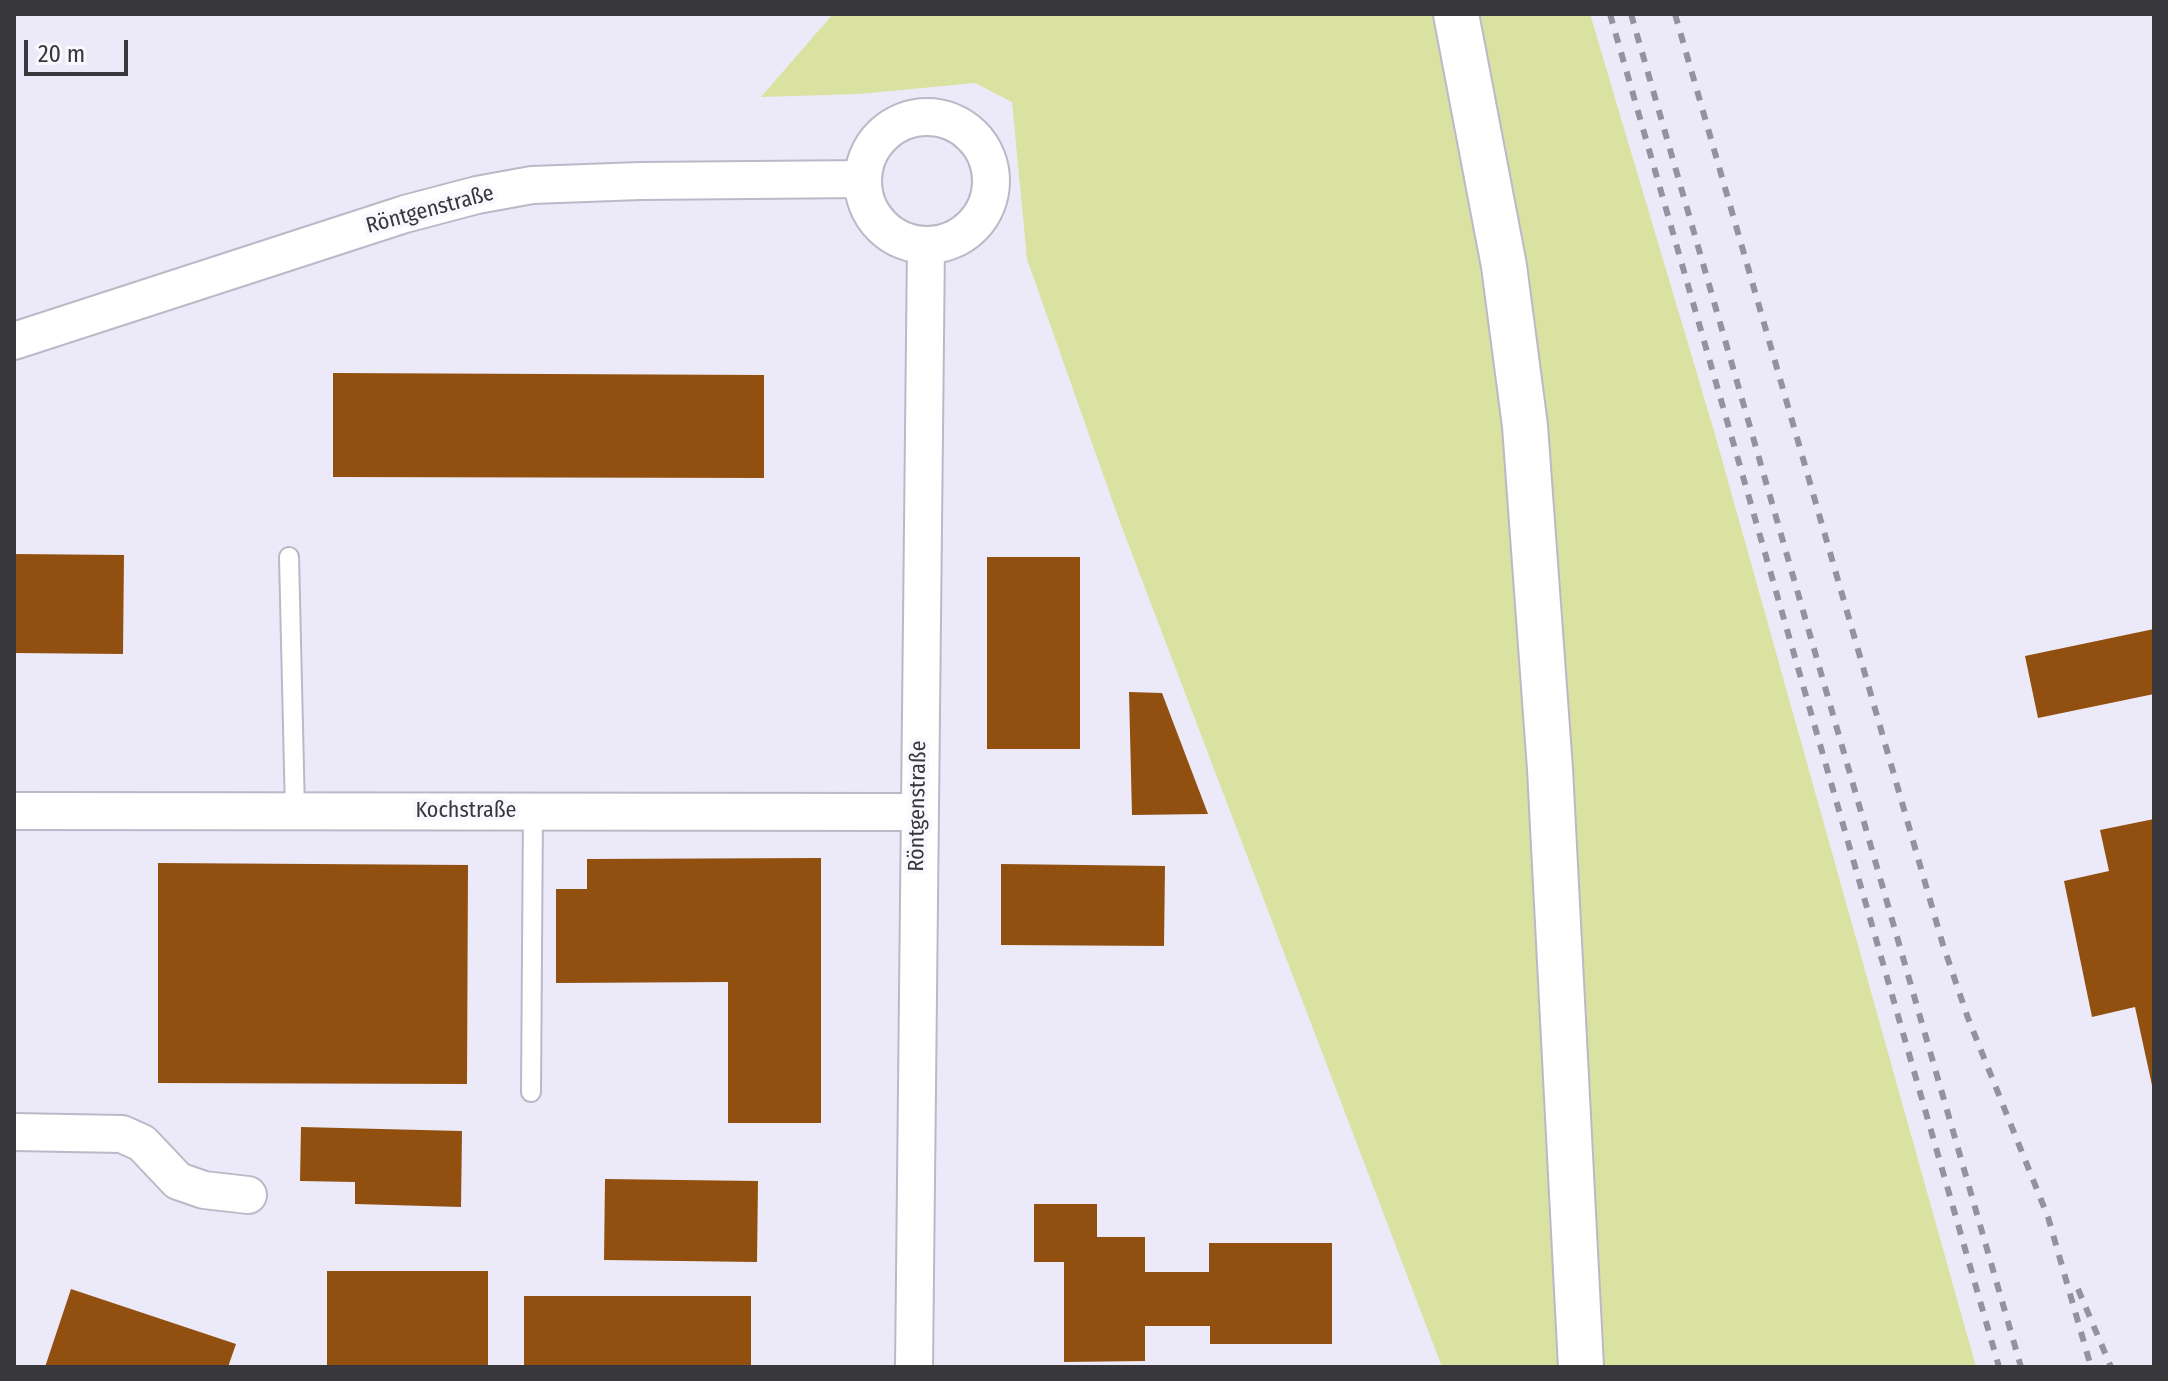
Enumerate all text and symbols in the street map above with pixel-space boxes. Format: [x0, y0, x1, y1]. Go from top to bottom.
scale bar [28, 24, 132, 74]
text: 20 m [38, 40, 85, 68]
street label: Röntgenstraße [363, 180, 497, 240]
street label: Röntgenstraße [904, 740, 932, 872]
street label: Kochstraße [416, 798, 516, 824]

